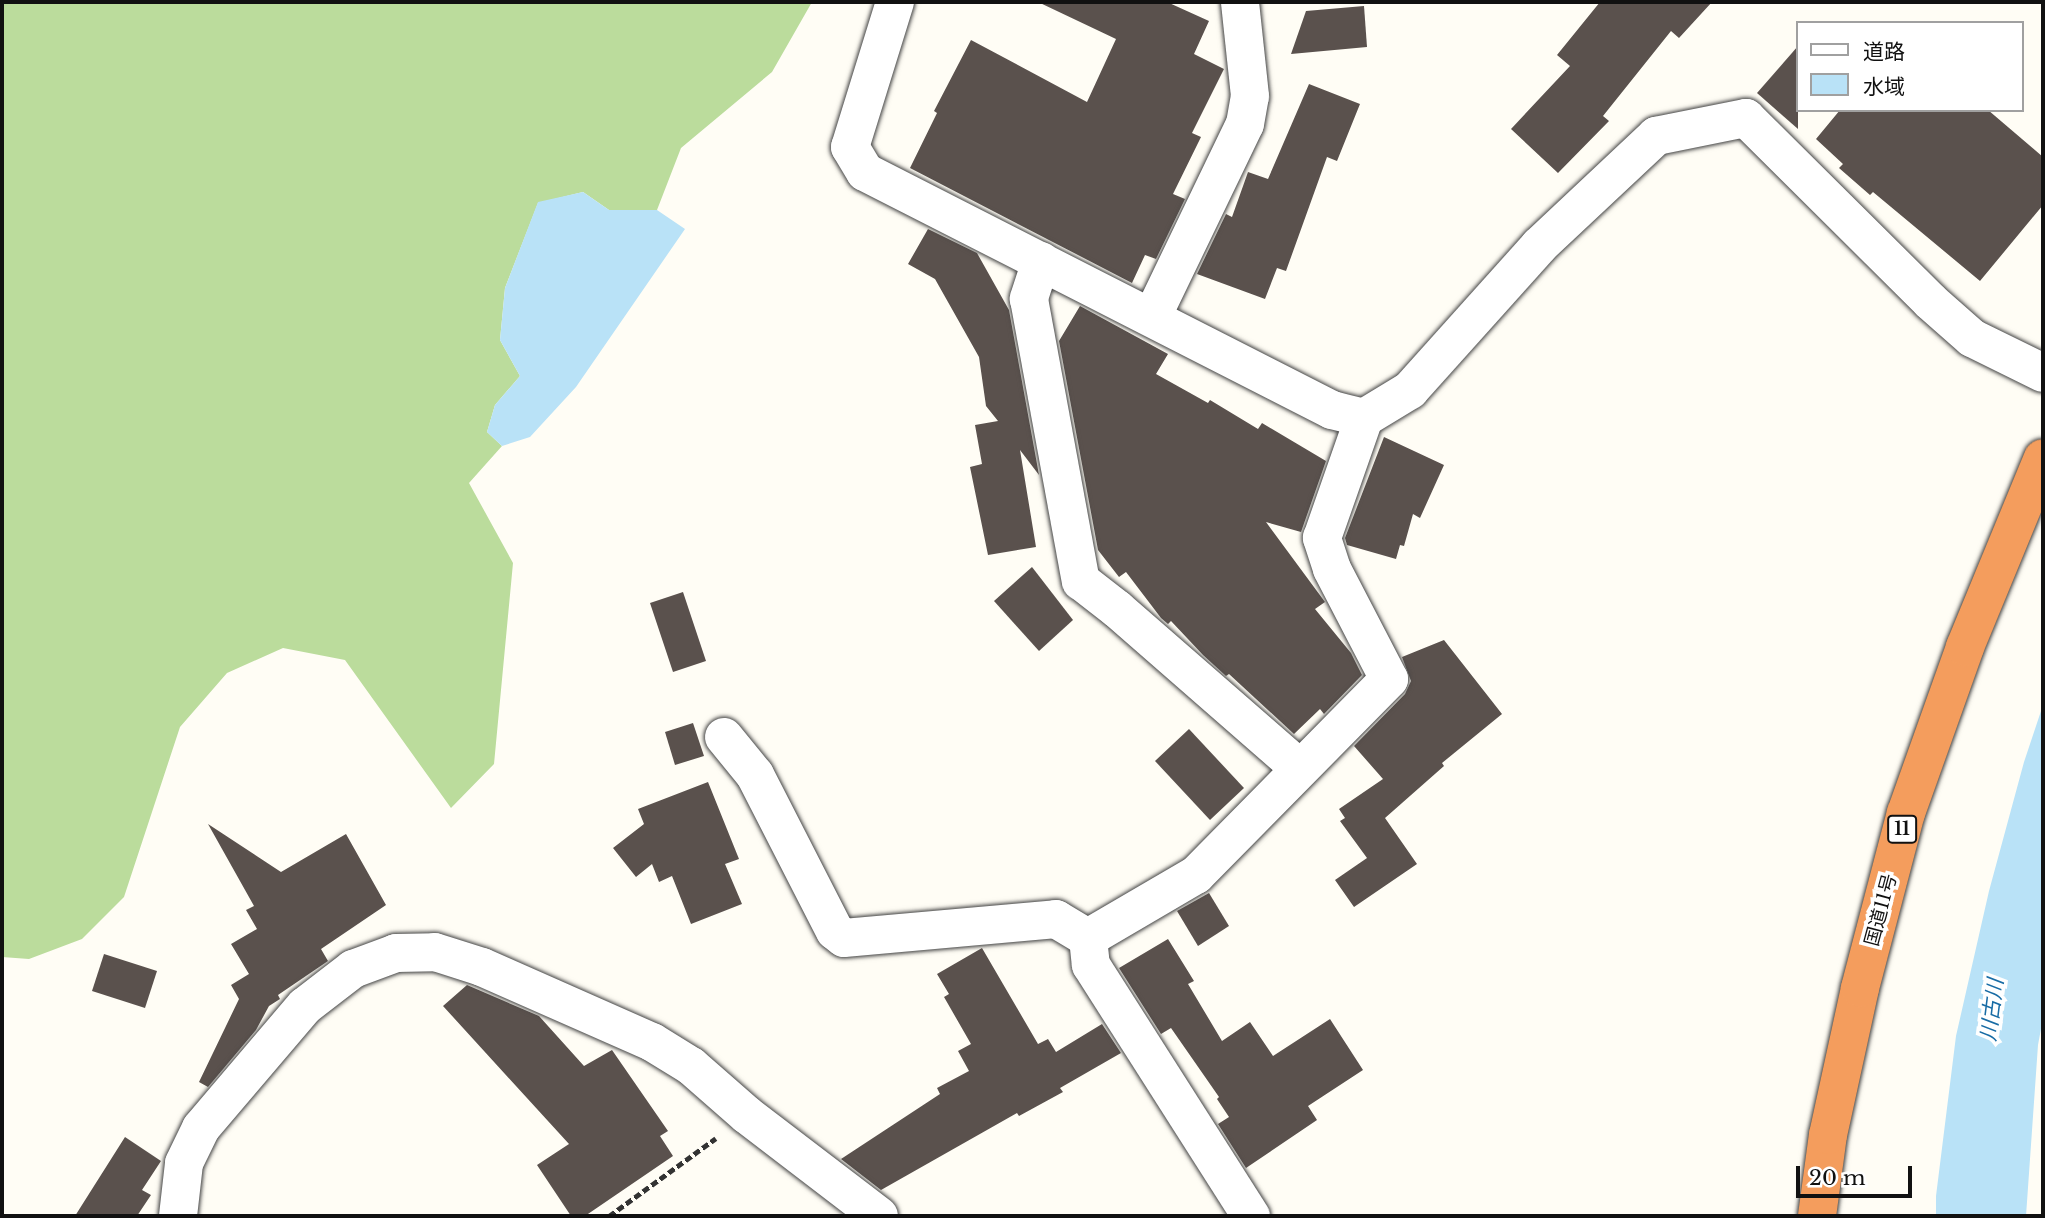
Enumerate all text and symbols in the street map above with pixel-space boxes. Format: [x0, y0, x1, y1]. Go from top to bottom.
legend [1797, 21, 2024, 112]
text: 道路 [1863, 39, 1905, 65]
text: 水域 [1863, 74, 1905, 100]
road number: 11 [1886, 814, 1918, 844]
street label: 国道11号 [1860, 871, 1902, 949]
water label: 川古川 [1976, 977, 2008, 1043]
scale bar [1800, 1152, 1916, 1196]
text: 20 m [1809, 1165, 1866, 1191]

